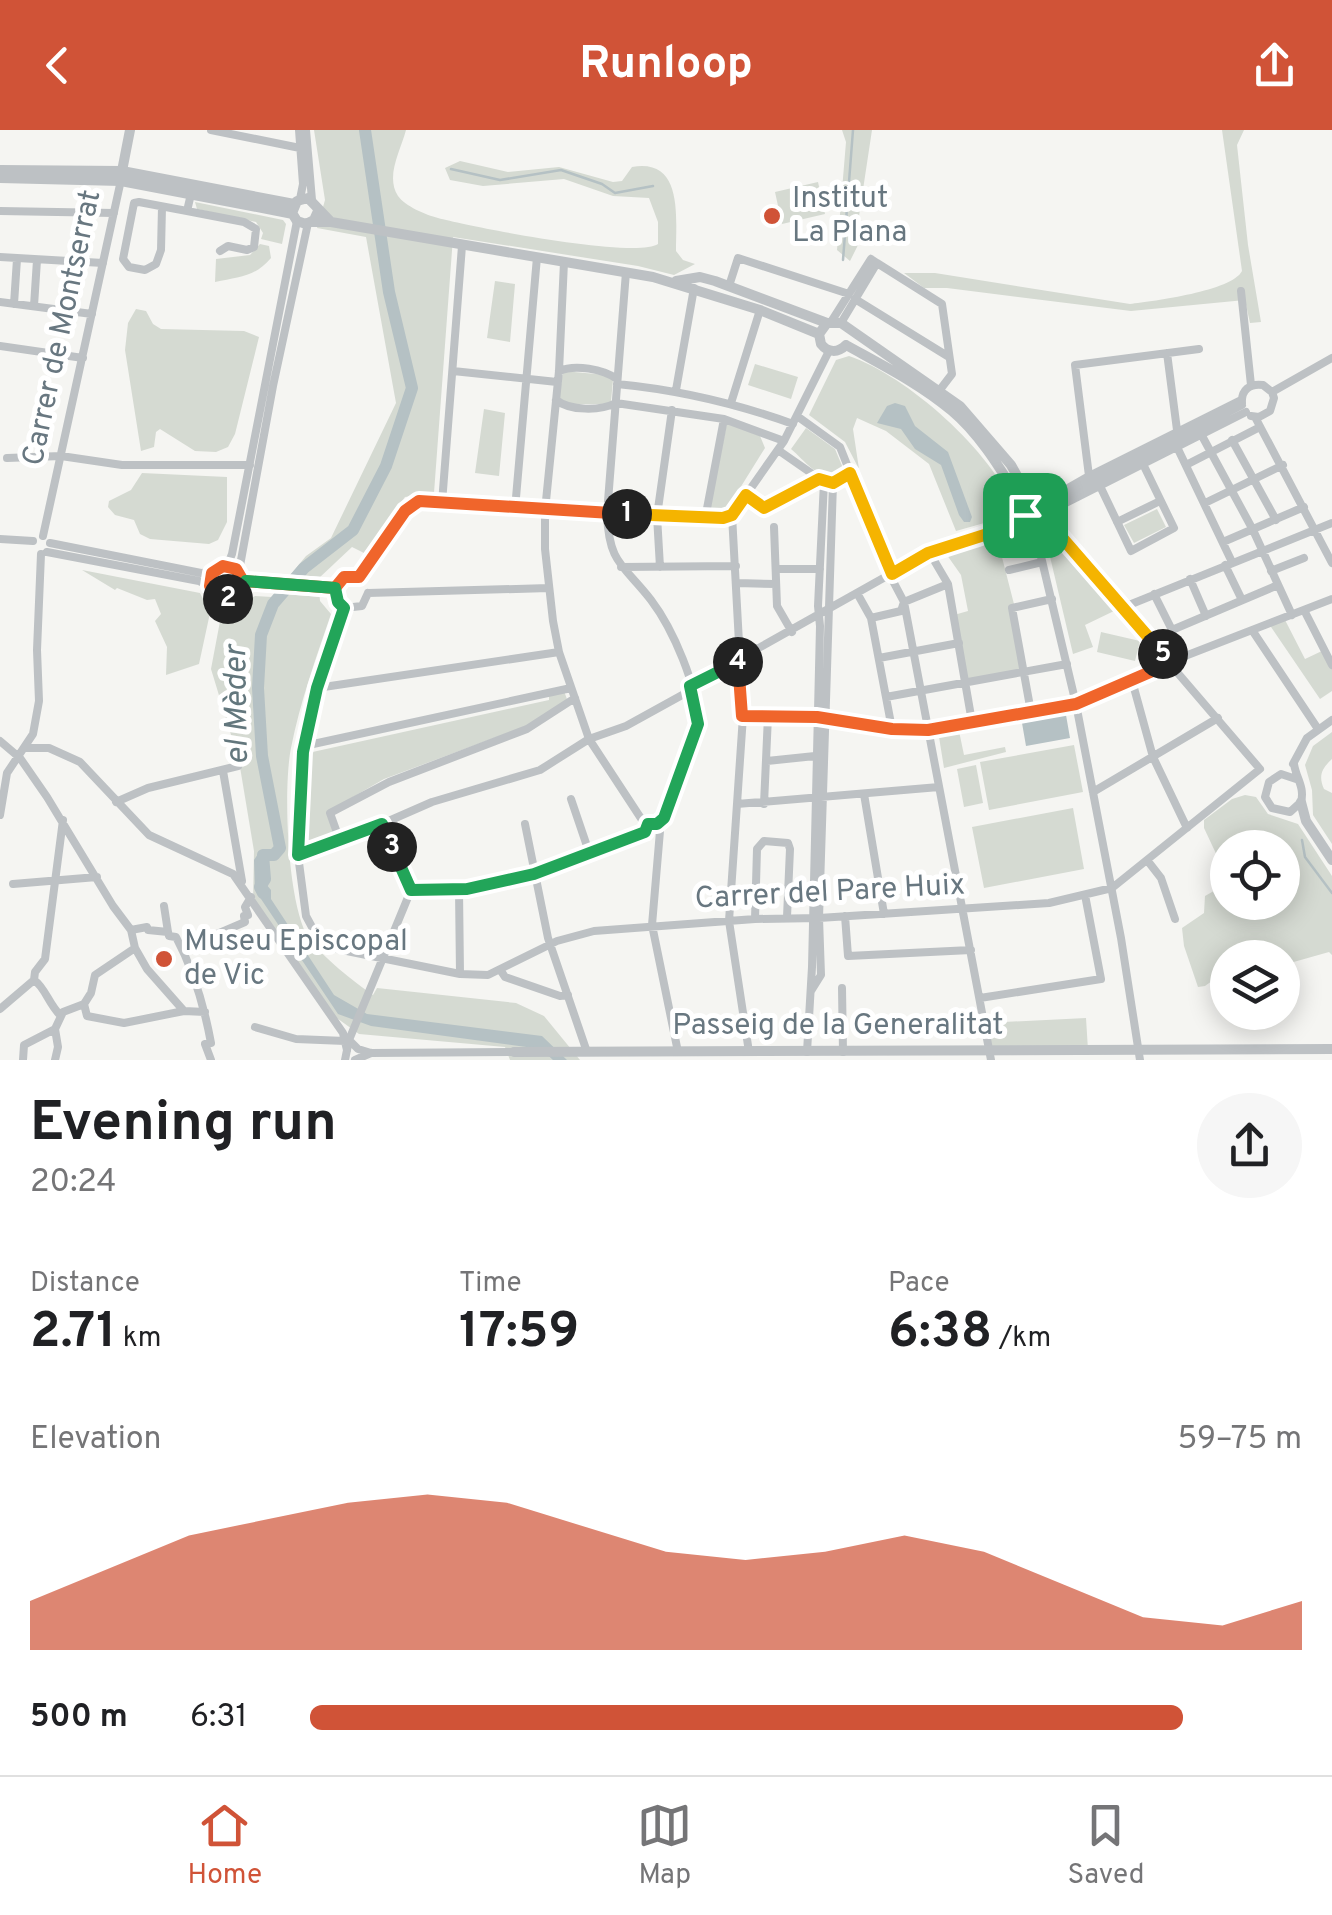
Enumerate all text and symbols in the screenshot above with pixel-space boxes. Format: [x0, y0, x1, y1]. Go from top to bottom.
text: Runloop [579, 37, 753, 94]
icon: back [30, 38, 85, 93]
icon: share [1247, 38, 1302, 93]
place label: Institut La Plana [792, 181, 907, 252]
street label: Carrer de Montserrat [16, 187, 110, 469]
marker: Institut La Plana [761, 205, 783, 227]
pin [983, 473, 1068, 558]
icon: arrive [998, 488, 1053, 543]
pin: 1 [602, 489, 652, 539]
text: 1 [621, 496, 633, 532]
pin: 2 [203, 574, 253, 624]
text: 2 [219, 581, 237, 617]
pin: 5 [1138, 629, 1188, 679]
text: 5 [1154, 636, 1172, 672]
pin: 4 [713, 637, 763, 687]
water label: el Mèder [217, 642, 259, 765]
text: 4 [729, 644, 747, 680]
pin: 3 [367, 822, 417, 872]
text: 3 [384, 829, 400, 865]
map controls [1210, 830, 1300, 1030]
button: locate [1210, 830, 1300, 920]
street label: Carrer del Pare Huix [694, 867, 966, 919]
place label: Museu Episcopal de Vic [184, 924, 408, 995]
button: layers [1210, 940, 1300, 1030]
marker: Museu Episcopal de Vic [153, 948, 175, 970]
street label: Passeig de la Generalitat [672, 1008, 1004, 1045]
text: Evening run [30, 1090, 337, 1160]
button: share [1197, 1093, 1302, 1198]
text: 20:24 [30, 1163, 116, 1203]
text: Distance [30, 1266, 140, 1302]
text: Time [459, 1266, 522, 1302]
text: Pace [888, 1266, 950, 1302]
text: 2.71 [30, 1302, 116, 1365]
text: 17:59 [459, 1302, 579, 1365]
text: 6:38 [888, 1302, 992, 1365]
text: km [116, 1321, 162, 1357]
text: /km [992, 1321, 1051, 1357]
text: Elevation [30, 1420, 162, 1460]
text: 59–75 m [1177, 1420, 1302, 1460]
text: 500 m [30, 1698, 128, 1738]
text: 6:31 [190, 1698, 247, 1738]
tab: Home [188, 1798, 262, 1894]
tab: Map [637, 1798, 692, 1894]
tab: Saved [1067, 1798, 1144, 1894]

